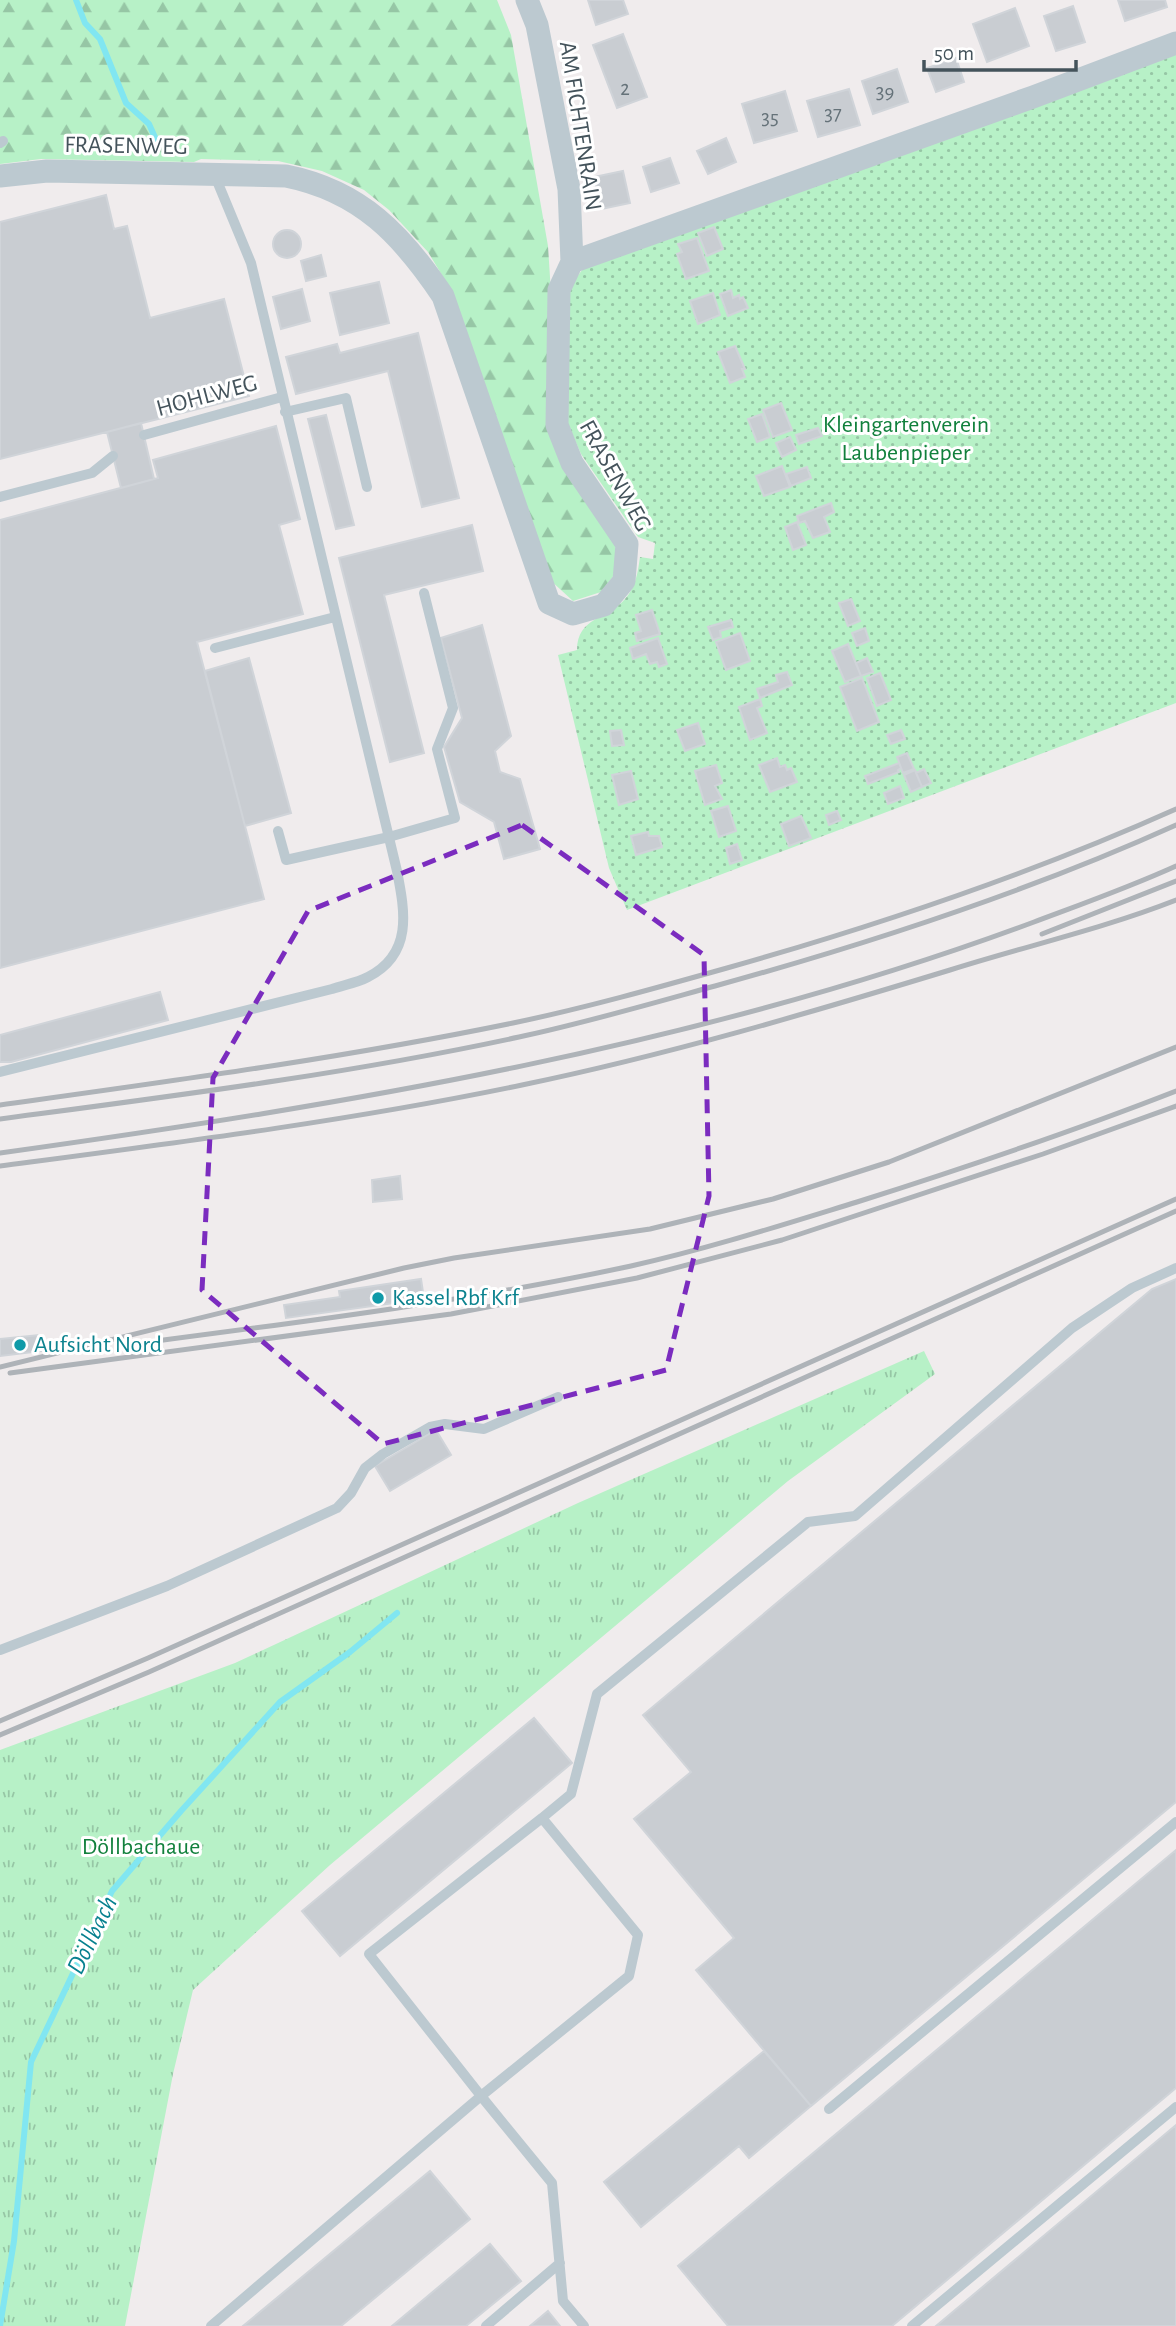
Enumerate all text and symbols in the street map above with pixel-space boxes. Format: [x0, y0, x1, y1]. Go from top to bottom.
scale bar [924, 28, 1076, 72]
street label: AM FICHTENRAIN [555, 39, 605, 213]
text: 50 m [934, 43, 974, 64]
house number: 2 [620, 78, 630, 99]
house number: 39 [876, 81, 894, 102]
house number: 37 [824, 103, 842, 124]
house number: 35 [761, 107, 779, 128]
street label: FRASENWEG [64, 133, 188, 159]
street label: HOHLWEG [154, 371, 260, 421]
park label: Kleingartenverein Laubenpieper [823, 413, 989, 465]
street label: FRASENWEG [575, 416, 655, 536]
place label: Kassel Rbf Krf [392, 1286, 520, 1310]
marker: Kassel Rbf Krf [370, 1290, 386, 1306]
place label: Aufsicht Nord [34, 1333, 162, 1357]
marker: Aufsicht Nord [12, 1337, 28, 1353]
park label: Döllbachaue [82, 1835, 200, 1859]
water label: Döllbach [62, 1892, 122, 1978]

